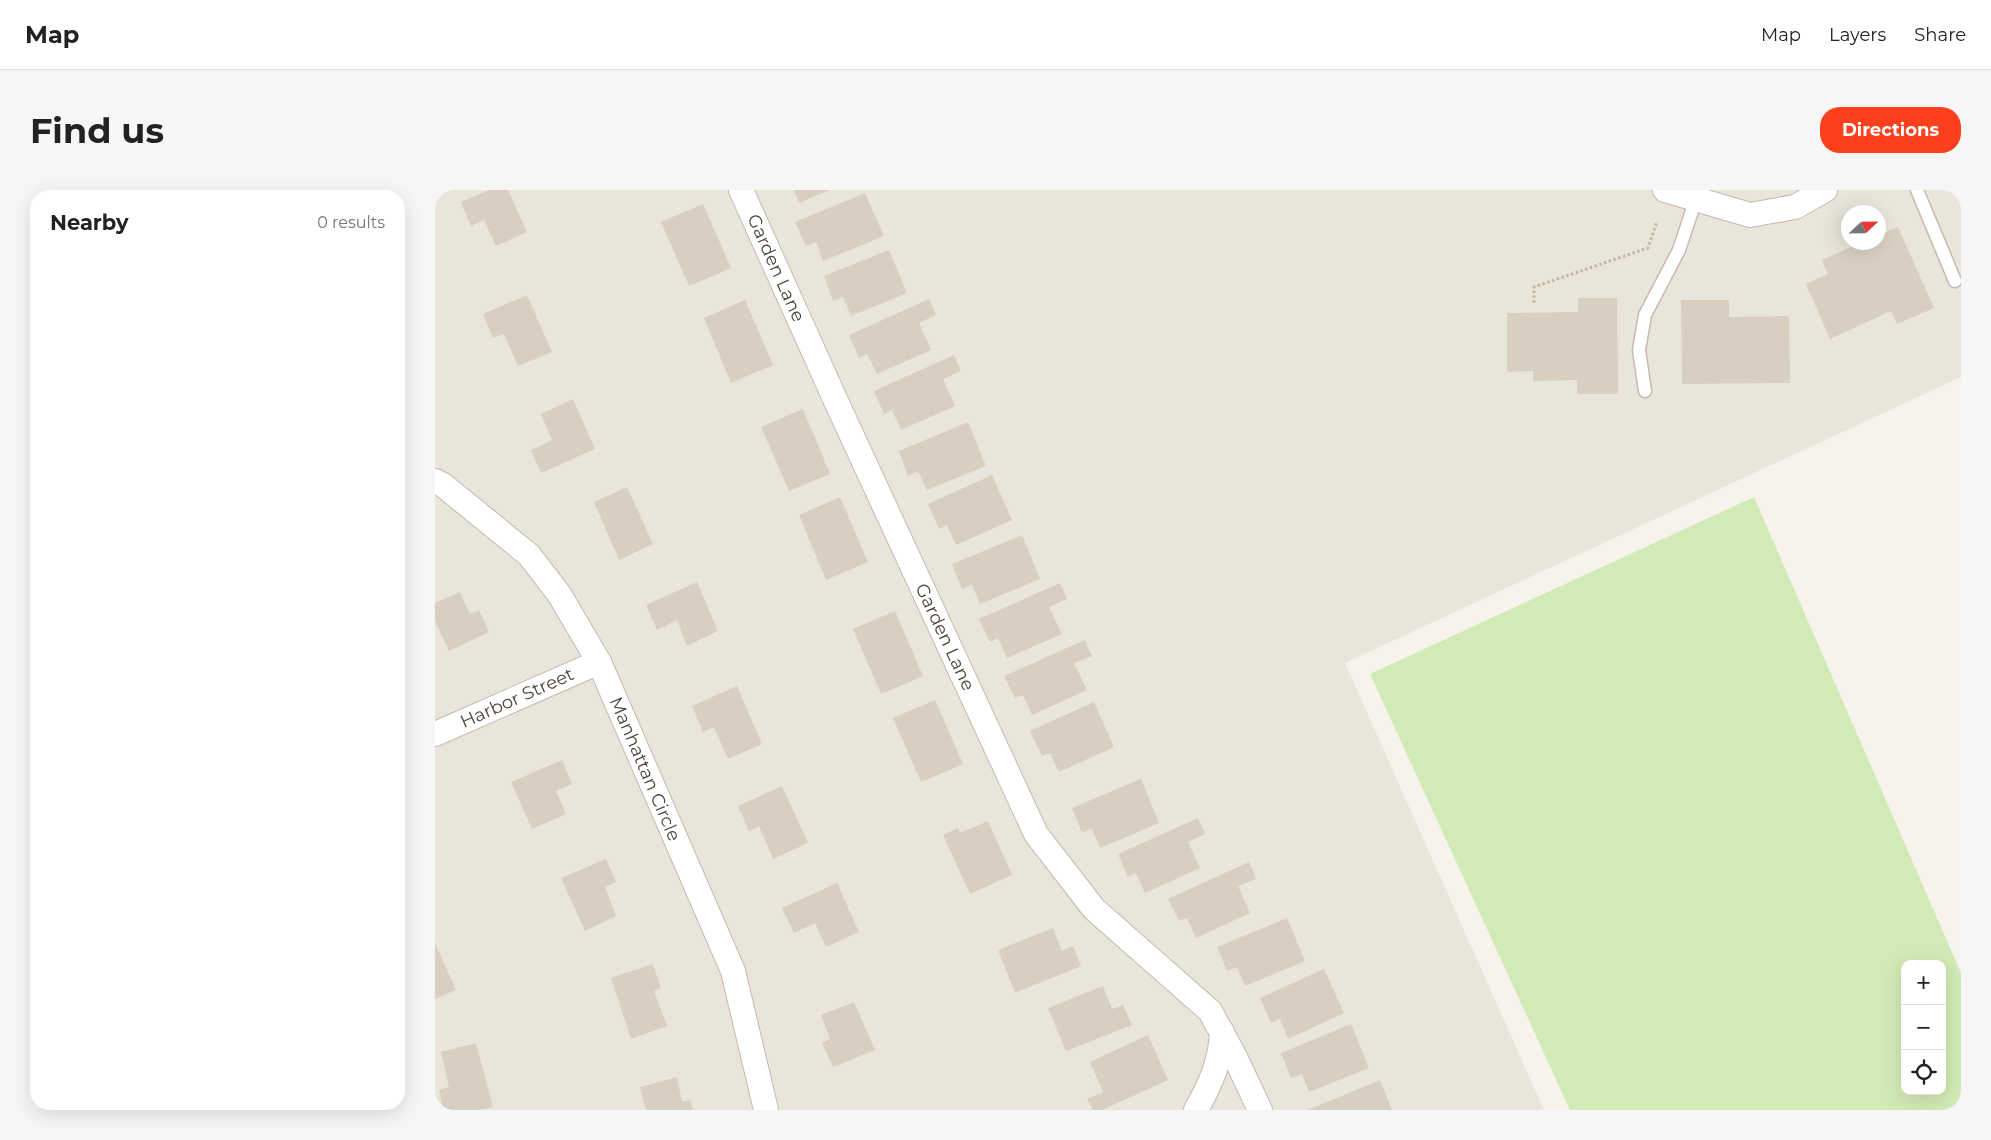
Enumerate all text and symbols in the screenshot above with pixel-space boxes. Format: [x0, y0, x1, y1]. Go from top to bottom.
text: Map [25, 20, 79, 49]
text: Map [1761, 24, 1801, 46]
text: Layers [1829, 24, 1886, 46]
text: Share [1914, 24, 1966, 46]
button: Directions [1820, 107, 1961, 153]
text: Find us [30, 109, 164, 152]
north arrow [1841, 205, 1886, 250]
text: Nearby [50, 210, 129, 235]
street label: Garden Lane [742, 211, 810, 325]
text: 0 results [317, 213, 385, 232]
street label: Garden Lane [911, 580, 979, 694]
street label: Harbor Street [457, 663, 577, 733]
street label: Manhattan Circle [605, 694, 685, 845]
map controls [1901, 960, 1946, 1095]
button: + [1901, 960, 1946, 1005]
button: − [1901, 1005, 1946, 1050]
button: locate [1901, 1050, 1946, 1095]

